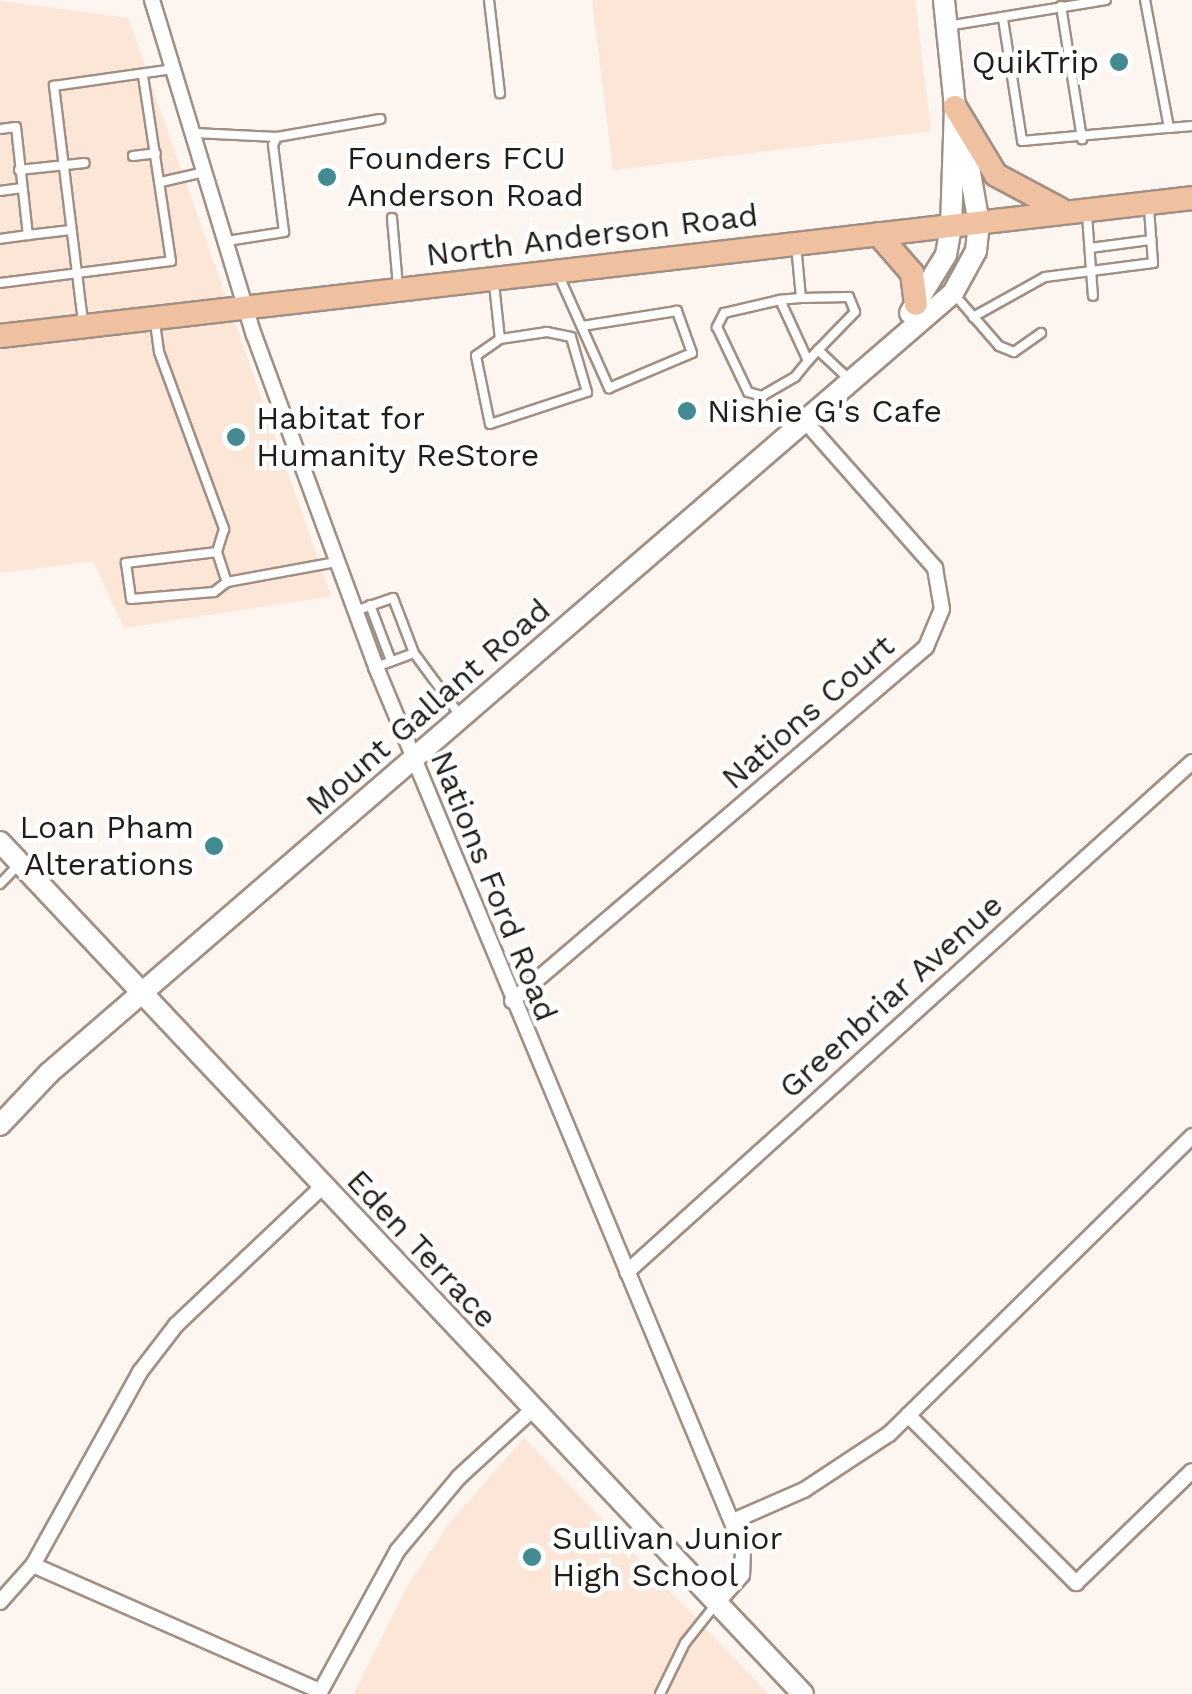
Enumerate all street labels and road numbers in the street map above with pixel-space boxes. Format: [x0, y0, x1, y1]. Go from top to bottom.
street label: North Anderson Road [423, 196, 761, 274]
street label: Mount Gallant Road [298, 591, 558, 823]
street label: Nations Court [714, 627, 902, 797]
street label: Nations Ford Road [422, 745, 566, 1027]
street label: Greenbriar Avenue [771, 885, 1011, 1107]
street label: Eden Terrace [339, 1161, 505, 1337]

